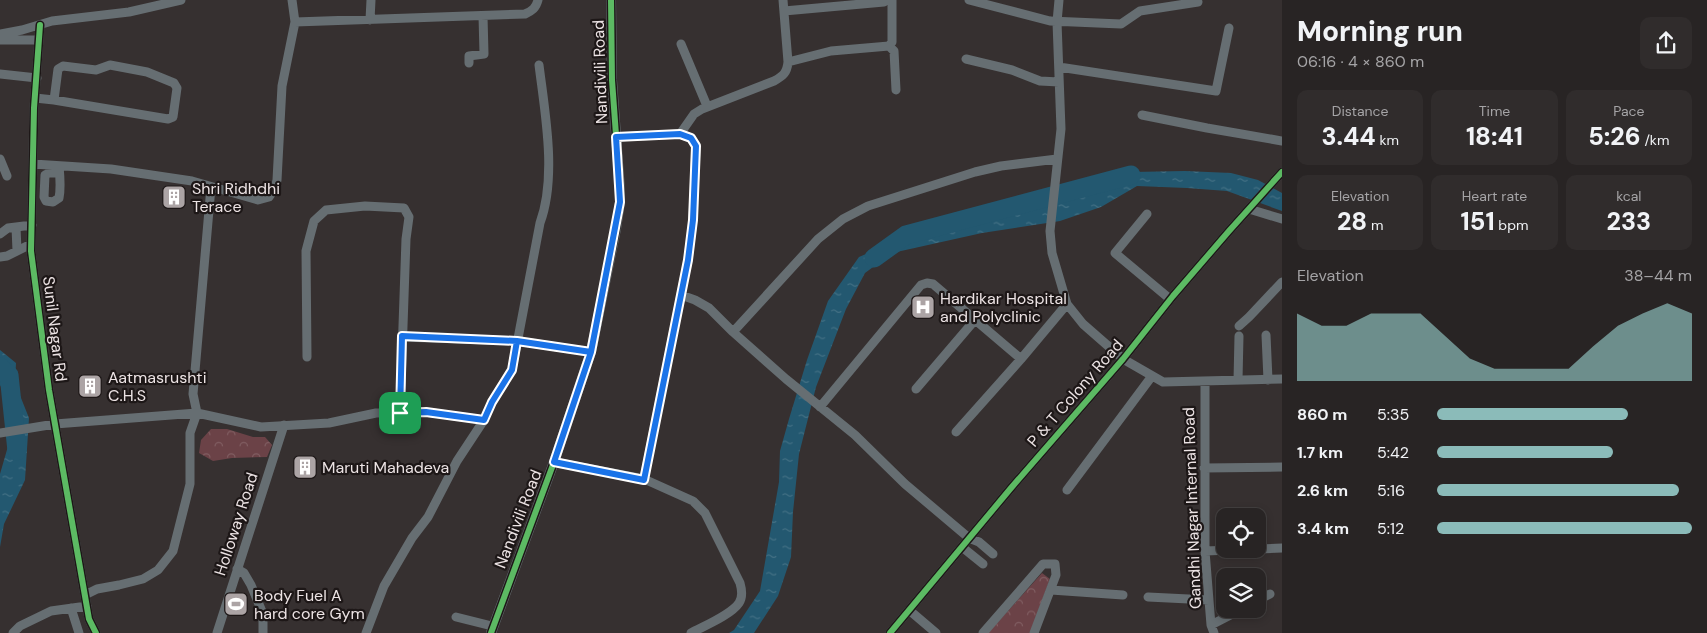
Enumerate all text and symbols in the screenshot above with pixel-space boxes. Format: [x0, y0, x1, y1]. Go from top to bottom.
text: Morning run [1297, 13, 1463, 50]
button: share [1640, 17, 1692, 69]
street label: Nandivili Road [588, 20, 612, 124]
text: 06:16 · 4 × 860 m [1297, 51, 1424, 72]
text: Distance [1332, 102, 1389, 120]
text: Time [1479, 102, 1510, 120]
text: Pace [1613, 102, 1645, 120]
text: 3.44 [1321, 120, 1376, 153]
text: 18:41 [1466, 120, 1523, 153]
text: 5:26 [1588, 120, 1641, 153]
text: km [1376, 131, 1399, 149]
text: /km [1641, 131, 1669, 149]
place label: Shri Ridhdhi Terace [192, 178, 280, 217]
building icon: Shri Ridhdhi Terace [161, 184, 187, 210]
text: Elevation [1331, 187, 1389, 205]
text: Heart rate [1462, 187, 1527, 205]
text: kcal [1616, 187, 1641, 205]
text: 28 [1337, 205, 1367, 238]
text: 151 [1461, 205, 1495, 238]
text: 233 [1607, 205, 1651, 238]
text: m [1367, 216, 1383, 234]
text: bpm [1495, 216, 1528, 234]
text: Elevation [1297, 265, 1364, 286]
text: 38–44 m [1624, 265, 1692, 286]
street label: Sunil Nagar Rd [38, 275, 72, 383]
place label: Hardikar Hospital and Polyclinic [940, 288, 1067, 327]
hospital icon: Hardikar Hospital and Polyclinic [910, 294, 936, 320]
street label: P & T Colony Road [1022, 335, 1128, 451]
place label: Aatmasrushti C.H.S [108, 367, 206, 406]
building icon: Aatmasrushti C.H.S [77, 373, 103, 399]
pin [379, 392, 421, 434]
icon: arrive [386, 399, 414, 427]
text: 860 m [1297, 404, 1347, 425]
text: 5:35 [1377, 404, 1409, 425]
street label: Gandhi Nagar Internal Road [1178, 407, 1206, 609]
text: 1.7 km [1297, 442, 1343, 463]
text: 5:42 [1377, 442, 1409, 463]
building icon: Maruti Mahadeva [292, 454, 318, 480]
place label: Maruti Mahadeva [322, 457, 449, 478]
street label: Nandivili Road [490, 467, 546, 571]
street label: Holloway Road [209, 470, 263, 578]
text: 2.6 km [1297, 480, 1348, 501]
text: 5:16 [1377, 480, 1405, 501]
map controls [1216, 508, 1266, 618]
button: locate [1216, 508, 1266, 558]
text: 3.4 km [1297, 518, 1349, 539]
text: 5:12 [1377, 518, 1404, 539]
button: layers [1216, 568, 1266, 618]
place label: Body Fuel A hard core Gym [254, 585, 365, 624]
sports icon: Body Fuel A hard core Gym [223, 591, 249, 617]

